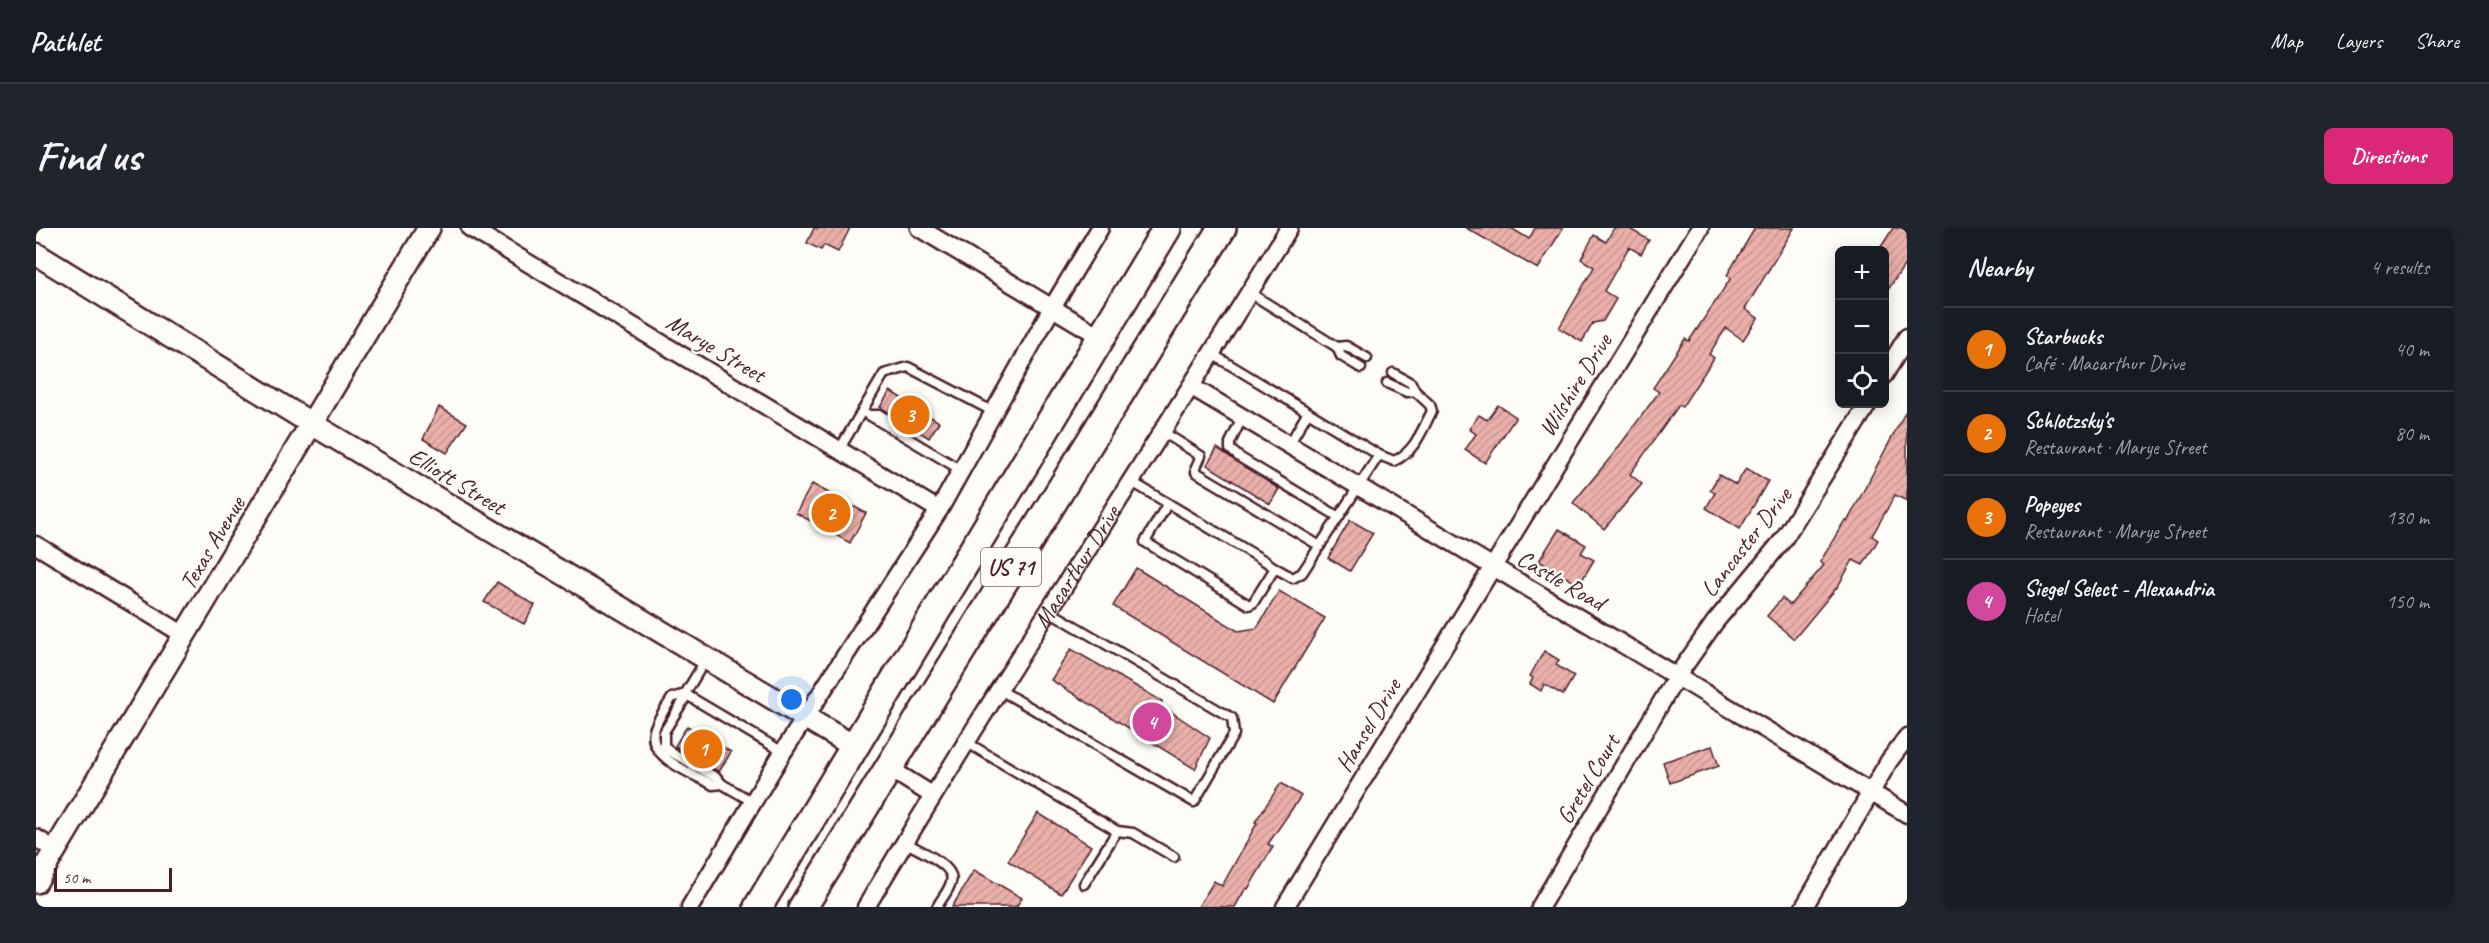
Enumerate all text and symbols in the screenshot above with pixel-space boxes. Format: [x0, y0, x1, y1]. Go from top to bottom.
text: Pathlet [30, 24, 100, 59]
text: Map [2270, 28, 2303, 54]
text: Layers [2336, 28, 2382, 54]
text: Share [2415, 28, 2459, 54]
button: Directions [2324, 128, 2453, 184]
text: Find us [36, 130, 141, 183]
map controls [1835, 246, 1889, 408]
button: + [1835, 246, 1889, 300]
text: Nearby [1967, 251, 2032, 284]
text: 4 results [2370, 255, 2429, 280]
button: − [1835, 300, 1889, 354]
street label: Marye Street [661, 307, 773, 390]
text: Starbucks [2024, 323, 2102, 351]
street label: Wilshire Drive [1532, 326, 1619, 442]
text: 1 [1982, 337, 1991, 362]
text: 40 m [2395, 337, 2429, 362]
text: Café · Macarthur Drive [2024, 351, 2185, 376]
button: locate [1835, 354, 1889, 408]
pin: 3 [890, 392, 930, 438]
text: Schlotzsky's [2024, 407, 2112, 435]
text: 2 [1982, 421, 1991, 446]
text: 80 m [2395, 421, 2429, 446]
text: Restaurant · Marye Street [2024, 435, 2207, 460]
street label: Elliott Street [403, 441, 512, 523]
street label: Lancaster Drive [1694, 479, 1799, 603]
street label: Texas Avenue [172, 489, 253, 595]
pin: 2 [812, 490, 850, 536]
text: Popeyes [2024, 491, 2080, 519]
street label: Macarthur Drive [1026, 498, 1128, 634]
text: 3 [1982, 505, 1991, 530]
text: 130 m [2386, 505, 2429, 530]
text: Restaurant · Marye Street [2024, 519, 2207, 544]
street label: Castle Road [1512, 543, 1613, 619]
road number: US 71 [981, 548, 1041, 586]
text: Siegel Select - Alexandria [2024, 575, 2214, 603]
text: 4 [1982, 589, 1991, 614]
text: 150 m [2386, 589, 2429, 614]
text: Hotel [2024, 603, 2059, 628]
street label: Hansel Drive [1328, 671, 1409, 777]
your location [777, 685, 806, 714]
pin: 4 [1132, 700, 1172, 744]
pin: 1 [684, 726, 722, 772]
street label: Gretel Court [1550, 727, 1627, 829]
scale bar [54, 865, 172, 892]
text: 50 m [63, 868, 90, 888]

